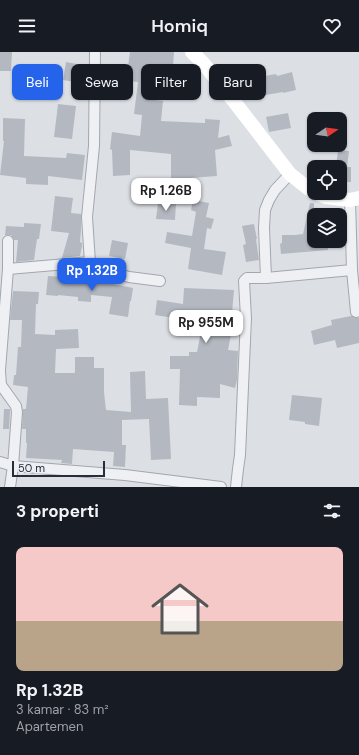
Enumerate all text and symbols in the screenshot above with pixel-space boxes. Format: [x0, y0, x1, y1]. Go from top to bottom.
text: Homiq [151, 14, 208, 38]
icon: menu [16, 15, 38, 37]
icon: heart [321, 15, 343, 37]
chip: Beli [12, 64, 63, 100]
chip: Sewa [71, 64, 133, 100]
chip: Filter [141, 64, 201, 100]
chip: Baru [209, 64, 266, 100]
north arrow [307, 112, 347, 152]
map controls [307, 112, 347, 248]
button: locate [307, 160, 347, 200]
pin: Rp 1.26B [125, 178, 207, 212]
text: Rp 1.26B [140, 182, 192, 199]
button: layers [307, 208, 347, 248]
pin: Rp 1.32B [51, 258, 133, 292]
text: Rp 1.32B [66, 262, 118, 279]
pin: Rp 955M [169, 310, 243, 344]
text: Rp 955M [178, 314, 234, 331]
scale bar [12, 459, 105, 478]
text: 50 m [18, 461, 45, 475]
text: 3 properti [16, 500, 99, 522]
icon: filters [321, 500, 343, 522]
icon: home [144, 573, 216, 645]
text: Rp 1.32B [16, 679, 83, 701]
text: 3 kamar · 83 m² [16, 701, 109, 718]
text: Apartemen [16, 718, 83, 735]

